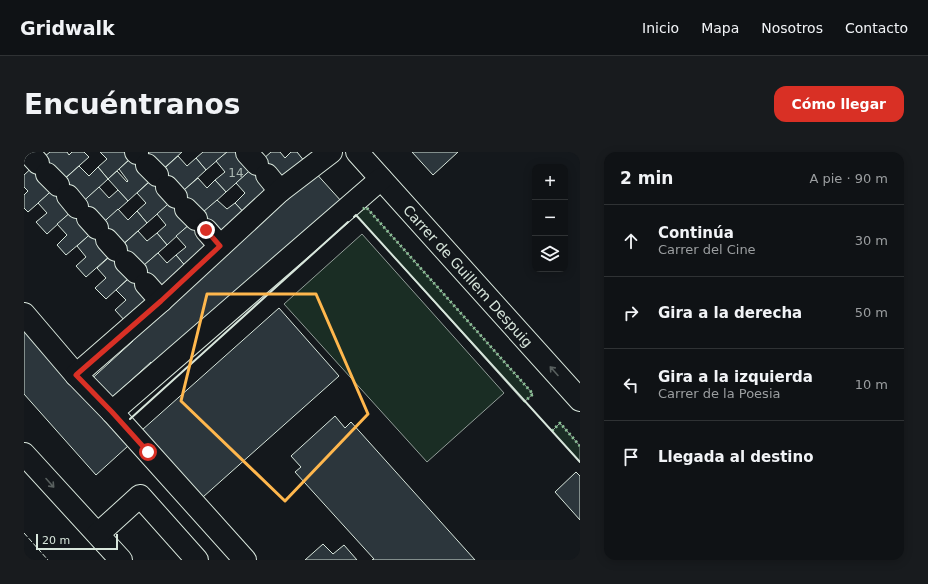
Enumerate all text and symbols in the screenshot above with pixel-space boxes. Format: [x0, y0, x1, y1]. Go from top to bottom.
text: Gridwalk [20, 17, 115, 39]
text: Inicio [642, 20, 679, 36]
text: Mapa [701, 20, 739, 36]
text: Nosotros [761, 20, 823, 36]
text: Contacto [845, 20, 908, 36]
button: Cómo llegar [774, 86, 904, 122]
text: Encuéntranos [24, 88, 240, 121]
map controls [532, 164, 568, 272]
button: + [532, 164, 568, 200]
house number: 14 [228, 166, 244, 180]
text: 2 min [620, 168, 673, 188]
text: A pie · 90 m [809, 171, 888, 186]
button: − [532, 200, 568, 236]
street label: Carrer de Guillem Despuig [400, 202, 536, 350]
route end [197, 221, 215, 239]
text: Continúa [658, 224, 734, 242]
icon: ahead [620, 230, 642, 252]
text: 30 m [855, 233, 888, 248]
button: layers [532, 236, 568, 272]
text: Carrer del Cine [658, 242, 756, 257]
icon: right [620, 302, 642, 324]
text: Gira a la derecha [658, 304, 802, 322]
text: 50 m [855, 305, 888, 320]
one-way arrow [549, 366, 559, 376]
text: Gira a la izquierda [658, 368, 813, 386]
icon: left [620, 374, 642, 396]
text: 10 m [855, 377, 888, 392]
text: Carrer de la Poesia [658, 386, 780, 401]
route start [139, 443, 157, 461]
icon: arrive [620, 446, 642, 468]
text: Llegada al destino [658, 448, 813, 466]
one-way arrow [46, 477, 55, 488]
scale bar [36, 532, 118, 551]
text: 20 m [42, 534, 70, 547]

